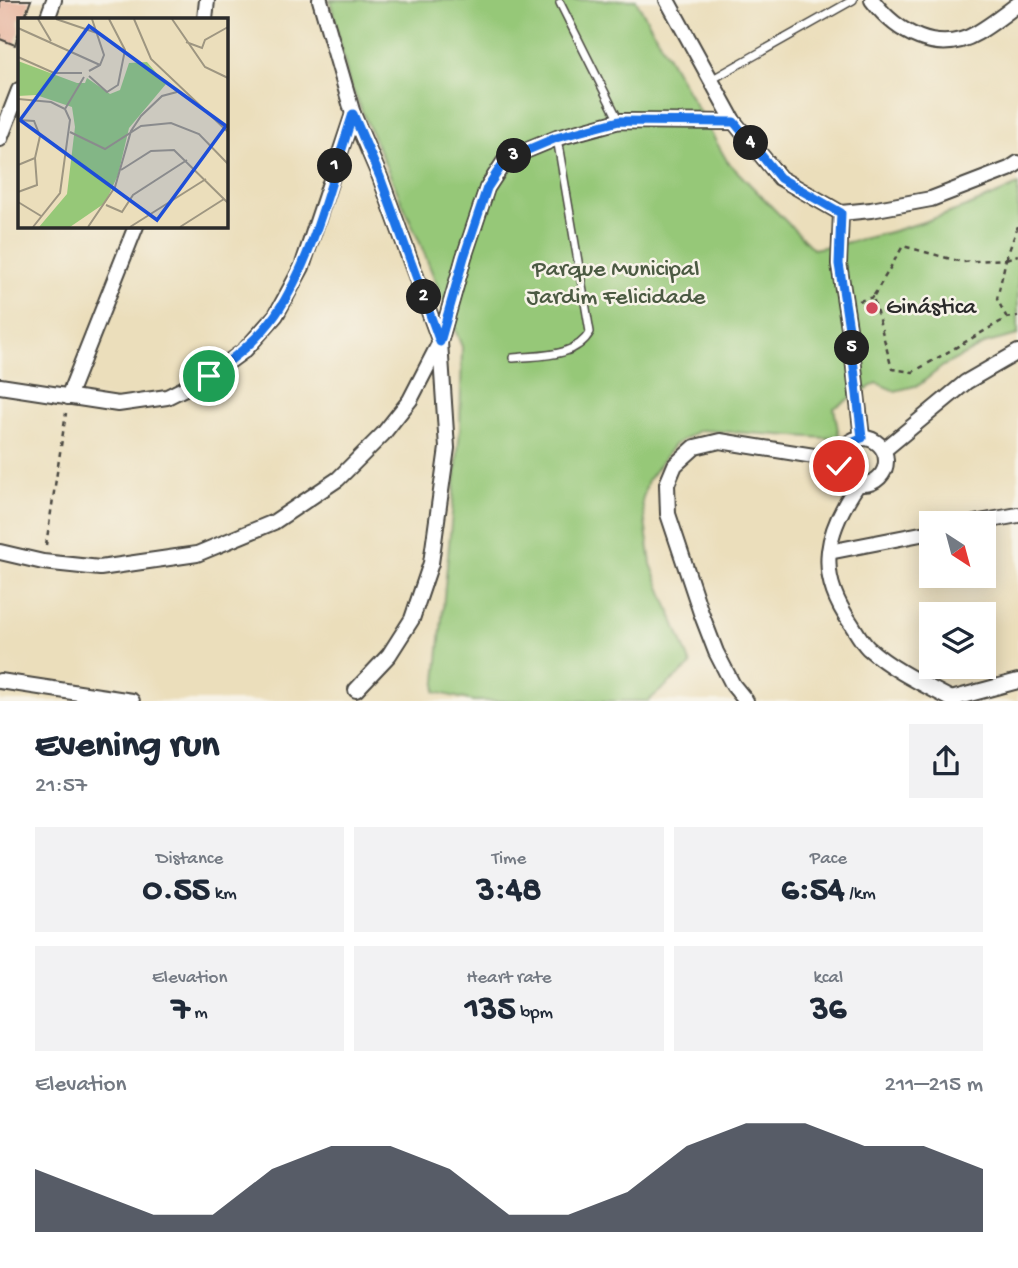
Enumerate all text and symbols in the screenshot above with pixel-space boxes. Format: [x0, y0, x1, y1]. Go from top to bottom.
inset map [18, 18, 228, 228]
pin: 4 [734, 125, 768, 160]
text: 4 [746, 131, 755, 154]
pin: 3 [496, 138, 532, 174]
text: 3 [509, 144, 518, 167]
pin: 1 [318, 148, 352, 184]
text: 1 [331, 154, 338, 177]
park label: Parque Municipal Jardim Felicidade [527, 256, 706, 313]
pin: 2 [406, 280, 442, 314]
text: 2 [419, 285, 428, 308]
place label: Ginástica [886, 294, 977, 323]
marker: Ginástica [864, 300, 880, 316]
pin: 5 [834, 330, 870, 366]
text: 5 [847, 336, 857, 359]
pin [179, 346, 239, 406]
icon: arrive [190, 357, 228, 395]
pin [809, 436, 869, 496]
icon: check [820, 447, 858, 485]
north arrow [919, 511, 996, 588]
map controls [919, 511, 996, 679]
button: layers [919, 602, 996, 679]
button: share [909, 724, 983, 798]
text: Evening run [35, 725, 219, 769]
text: 21:57 [35, 773, 87, 800]
text: Distance [156, 848, 223, 871]
text: Time [492, 848, 526, 871]
text: Pace [810, 848, 847, 871]
text: 0.55 [143, 871, 210, 912]
text: 3:48 [477, 871, 541, 912]
text: 6:54 [781, 871, 845, 912]
text: km [210, 883, 237, 906]
text: /km [845, 883, 876, 906]
text: Elevation [152, 967, 227, 990]
text: Heart rate [466, 967, 552, 990]
text: kcal [813, 967, 843, 990]
text: 7 [172, 990, 190, 1031]
text: 135 [465, 990, 516, 1031]
text: 36 [810, 990, 846, 1031]
text: m [190, 1002, 208, 1025]
text: bpm [516, 1002, 553, 1025]
text: Elevation [35, 1072, 126, 1099]
text: 211–215 m [885, 1072, 983, 1099]

